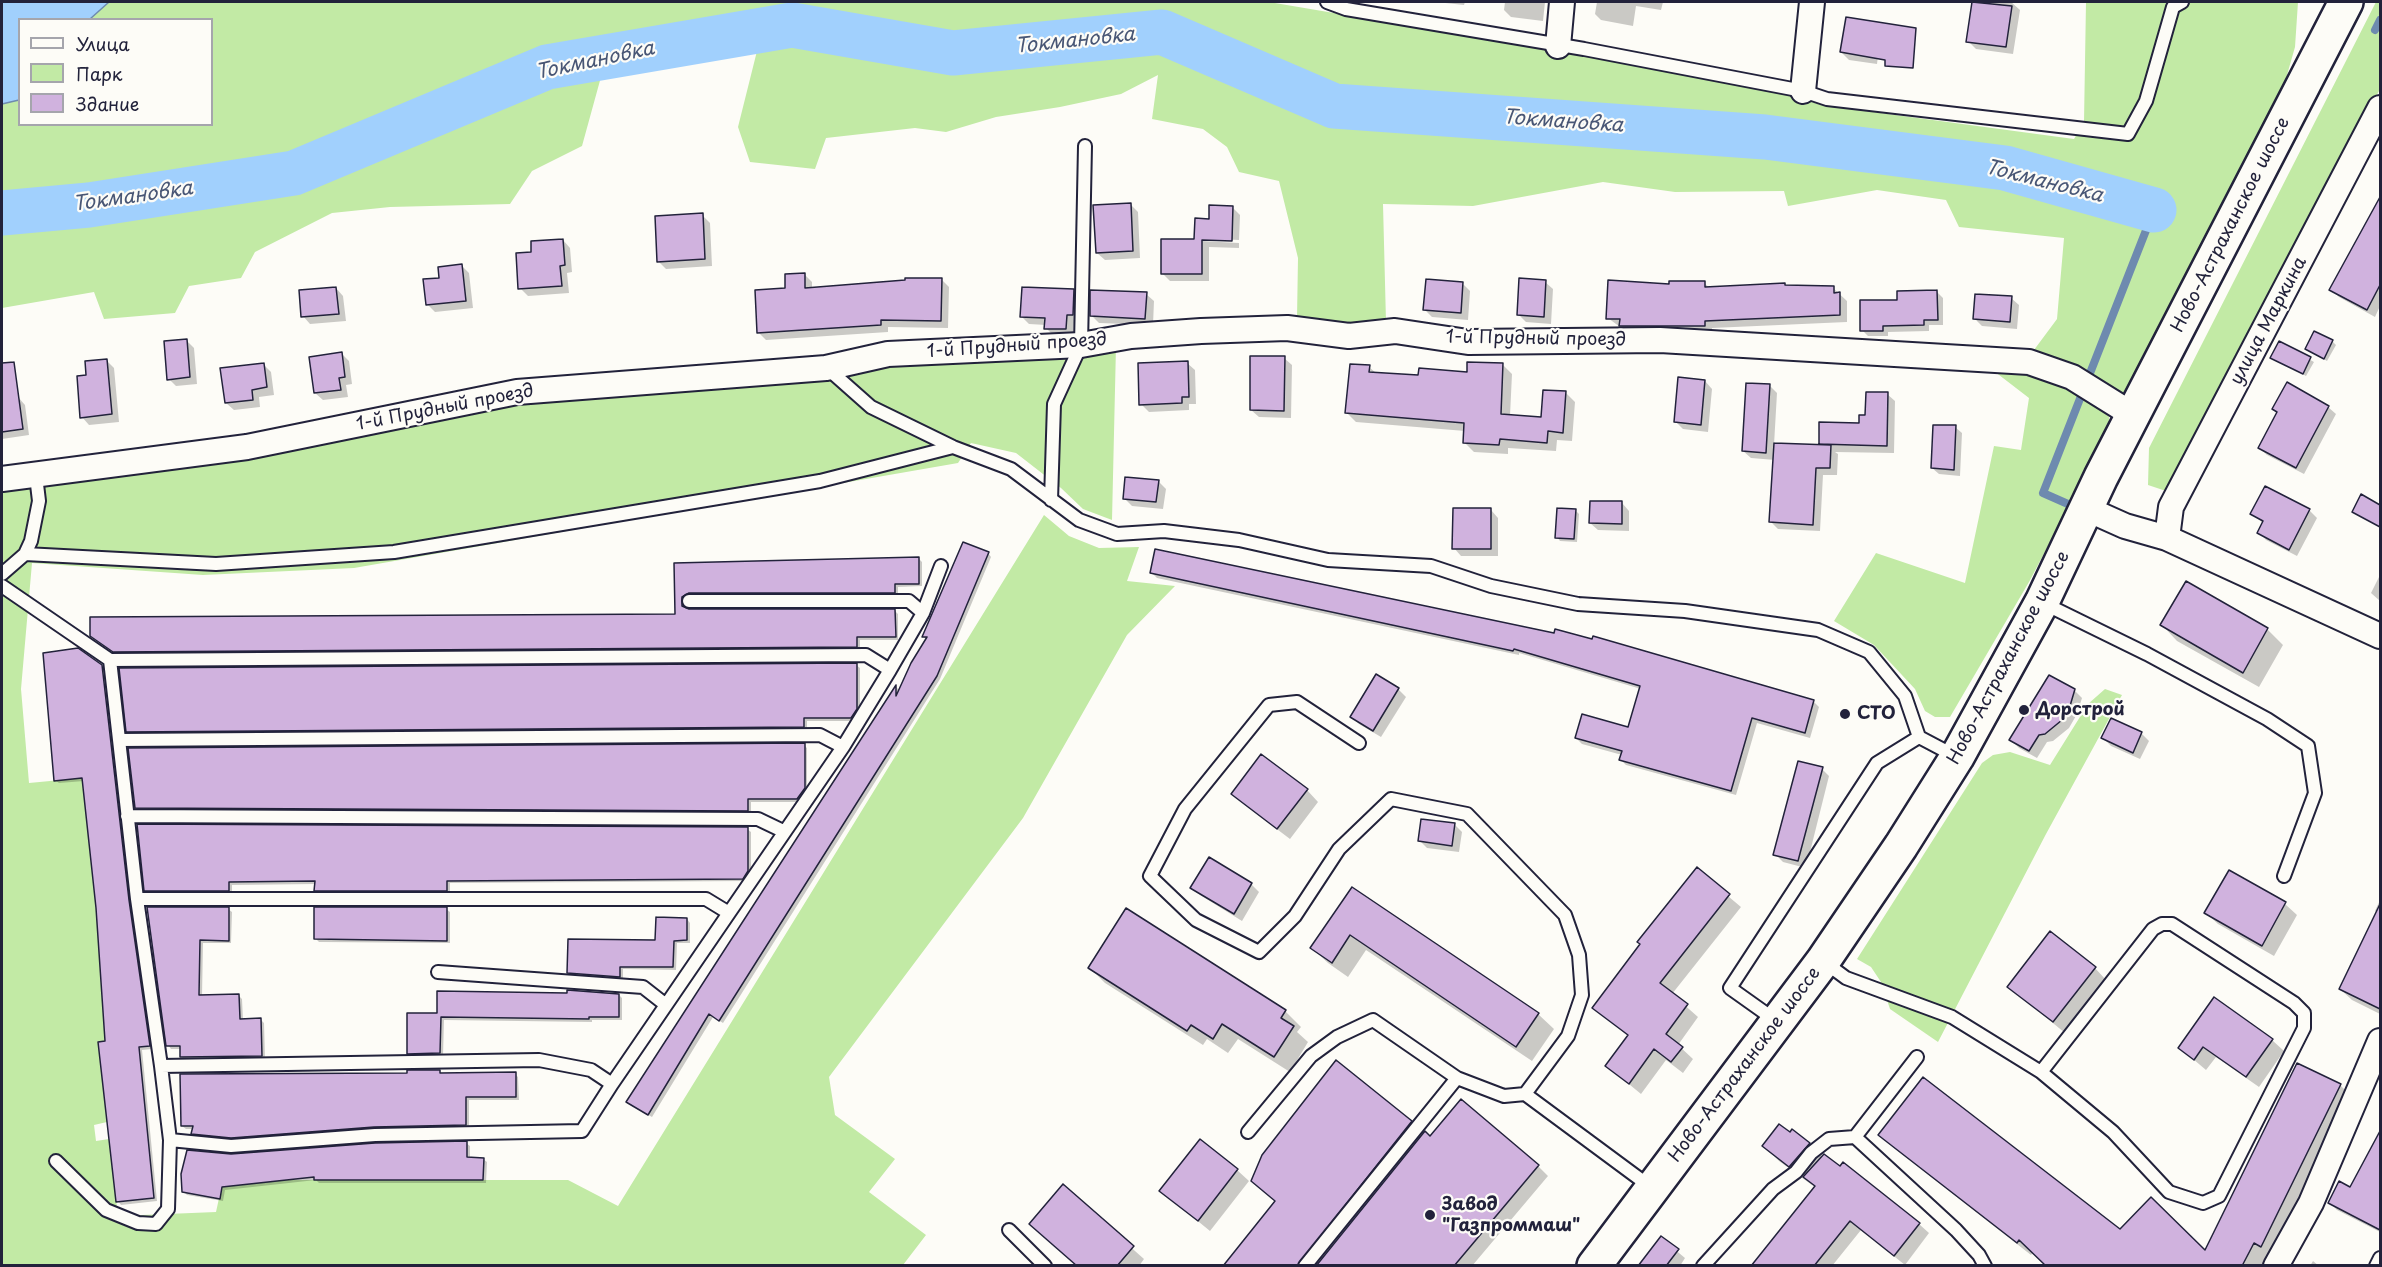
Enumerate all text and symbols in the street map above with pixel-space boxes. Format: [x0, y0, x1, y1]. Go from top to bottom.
legend [18, 18, 213, 126]
water label: Токмановка [1014, 23, 1136, 59]
text: Улица [76, 30, 130, 57]
water label: Токмановка [534, 37, 656, 85]
text: Парк [76, 60, 122, 87]
text: Здание [76, 90, 139, 117]
water label: Токмановка [1502, 106, 1624, 138]
street label: Ново-Астраханское шоссе [2167, 114, 2295, 336]
water label: Токмановка [1983, 156, 2105, 208]
water label: Токмановка [72, 177, 194, 217]
street label: улица Маркина [2226, 253, 2312, 389]
street label: 1-й Прудный проезд [1446, 327, 1626, 351]
street label: 1-й Прудный проезд [926, 329, 1108, 363]
street label: 1-й Прудный проезд [354, 380, 536, 436]
street label: Ново-Астраханское шоссе [1943, 548, 2075, 768]
place label: Дорстрой [2036, 699, 2125, 721]
place label: СТО [1857, 703, 1896, 725]
marker: Дорстрой [2017, 703, 2031, 717]
marker: СТО [1838, 707, 1852, 721]
street label: Ново-Астраханское шоссе [1665, 963, 1825, 1167]
place label: Завод "Газпроммаш" [1442, 1194, 1580, 1236]
marker: Завод "Газпроммаш" [1423, 1208, 1437, 1222]

